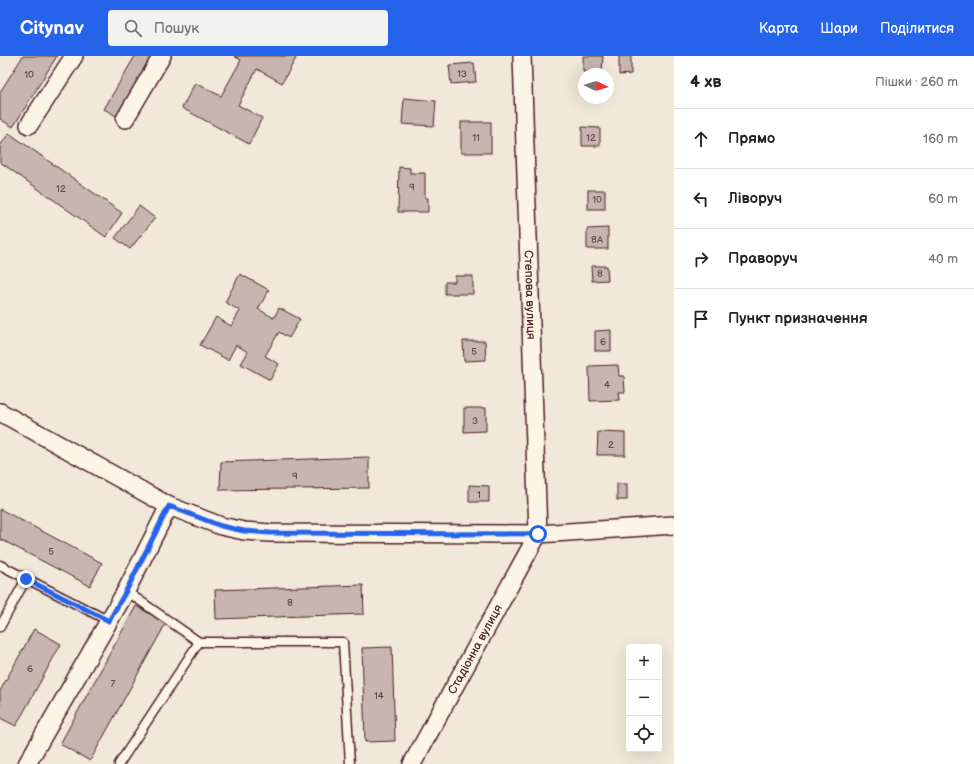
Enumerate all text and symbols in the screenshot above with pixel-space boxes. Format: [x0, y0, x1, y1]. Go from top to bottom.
search box [108, 10, 388, 46]
text: Citynav [20, 17, 84, 40]
icon: search [122, 17, 144, 39]
text: Пошук [154, 19, 199, 38]
text: Карта [759, 20, 798, 37]
text: Шари [820, 20, 858, 37]
text: Поділитися [880, 20, 954, 37]
house number: 13 [457, 68, 467, 80]
north arrow [578, 68, 614, 104]
house number: 10 [24, 69, 34, 81]
text: 4 хв [690, 72, 722, 92]
text: Пішки · 260 m [875, 74, 958, 90]
icon: ahead [690, 128, 712, 150]
text: Прямо [728, 129, 775, 148]
text: 160 m [923, 131, 958, 147]
house number: 11 [472, 132, 480, 144]
house number: 12 [586, 132, 596, 144]
house number: 9 [409, 181, 415, 193]
house number: 12 [56, 183, 66, 195]
icon: left [690, 188, 712, 210]
text: Ліворуч [728, 189, 782, 208]
text: 60 m [928, 191, 958, 207]
house number: 10 [592, 194, 602, 206]
house number: 8А [591, 234, 604, 246]
icon: right [690, 248, 712, 270]
text: Праворуч [728, 249, 798, 268]
street label: Степова вулиця [521, 250, 538, 340]
text: 40 m [928, 251, 958, 267]
house number: 8 [597, 268, 603, 280]
icon: arrive [690, 308, 712, 330]
text: Пункт призначення [728, 309, 868, 328]
house number: 6 [600, 336, 606, 348]
house number: 5 [471, 346, 477, 358]
house number: 4 [604, 379, 610, 391]
house number: 3 [472, 415, 478, 427]
house number: 2 [608, 439, 614, 451]
house number: 9 [292, 470, 298, 482]
house number: 1 [477, 489, 481, 501]
route start [529, 525, 547, 543]
house number: 5 [48, 546, 54, 558]
route end [17, 570, 35, 588]
house number: 8 [287, 597, 293, 609]
street label: Стадіонна вулиця [445, 602, 506, 697]
map controls [626, 644, 662, 752]
button: + [626, 644, 662, 680]
house number: 6 [27, 663, 33, 675]
house number: 7 [111, 678, 116, 690]
button: − [626, 680, 662, 716]
house number: 14 [374, 690, 384, 702]
button: locate [626, 716, 662, 752]

